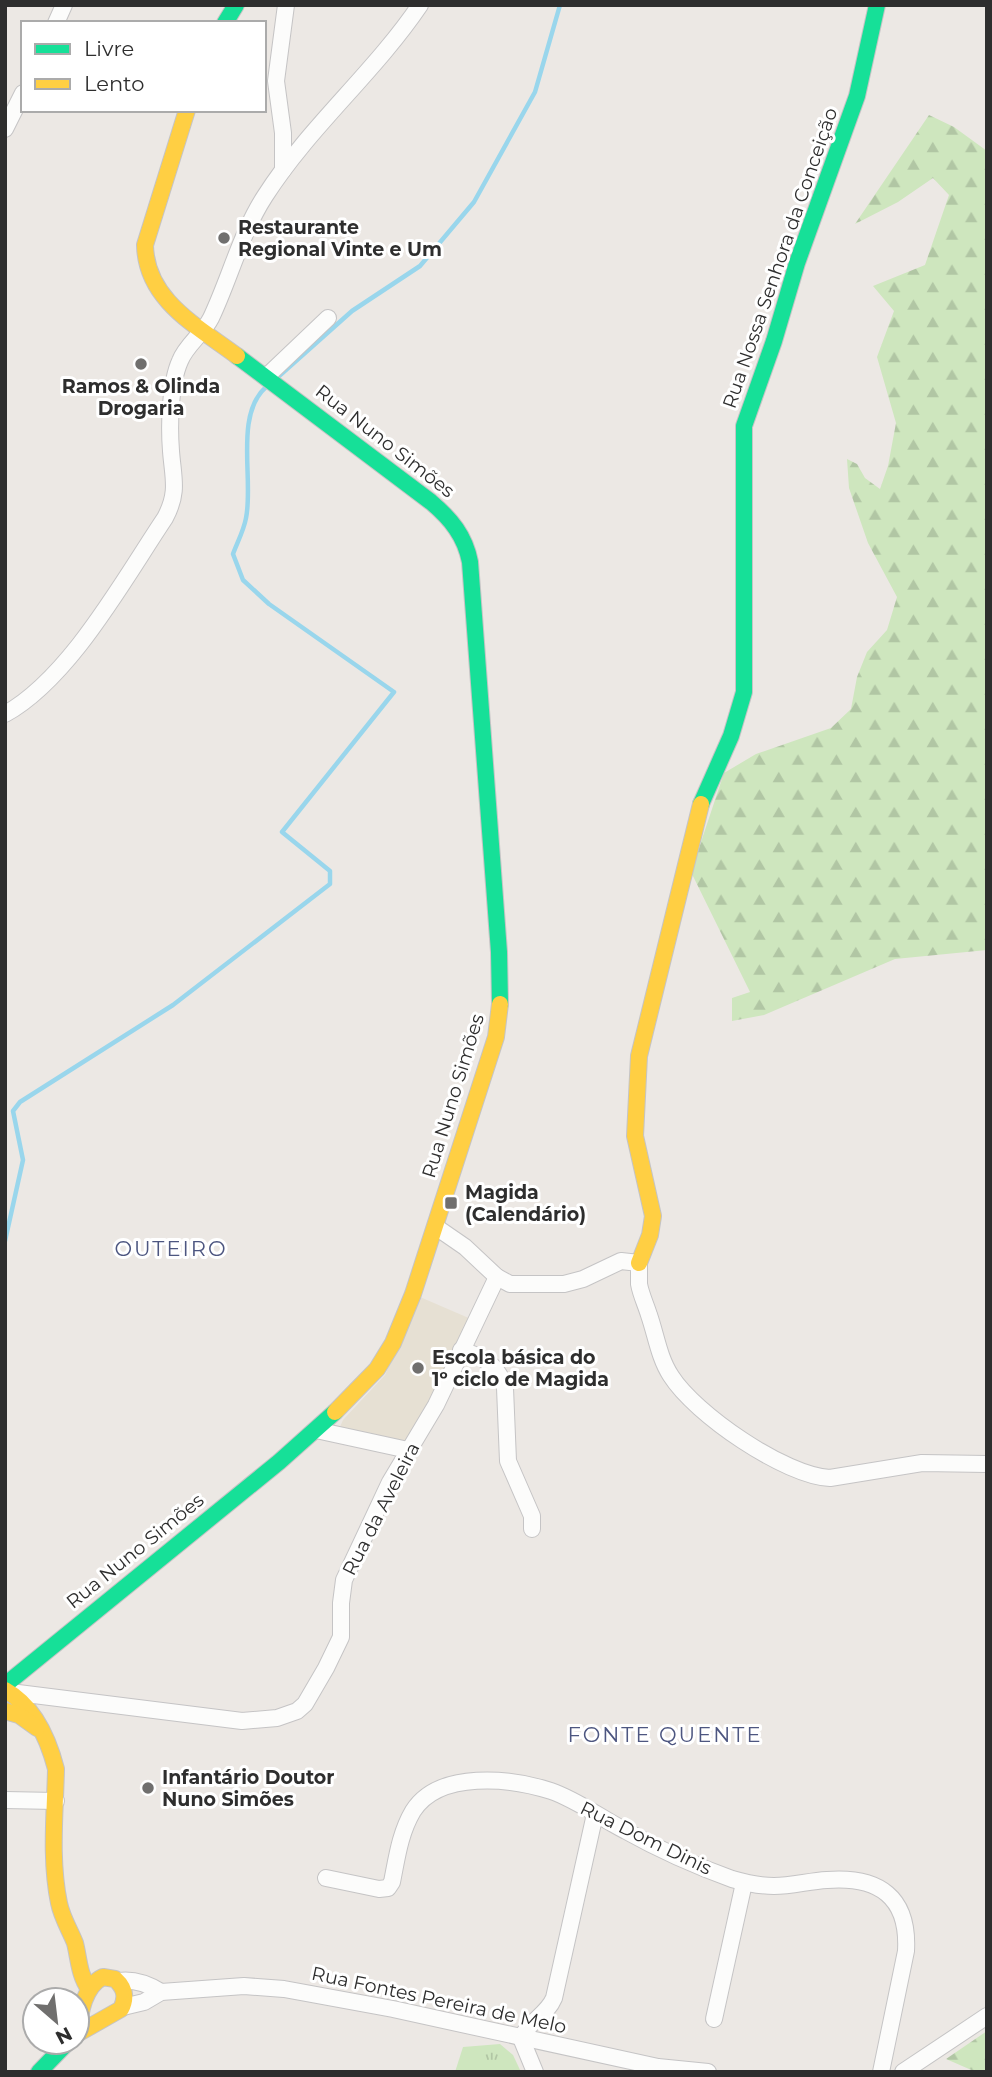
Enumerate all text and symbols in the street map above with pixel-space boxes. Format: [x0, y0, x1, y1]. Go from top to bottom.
legend [21, 21, 266, 112]
text: Livre [84, 36, 134, 61]
text: Lento [84, 71, 144, 96]
street label: Rua Nossa Senhora da Conceição [718, 105, 842, 411]
place label: Restaurante Regional Vinte e Um [238, 216, 442, 261]
marker: Restaurante Regional Vinte e Um [216, 230, 232, 246]
marker: Ramos & Olinda Drogaria [133, 356, 149, 372]
place label: Ramos & Olinda Drogaria [62, 375, 220, 420]
street label: Rua Nuno Simões [311, 380, 459, 502]
street label: Rua Nuno Simões [417, 1011, 489, 1181]
place label: Magida (Calendário) [465, 1181, 586, 1226]
marker: Magida (Calendário) [443, 1195, 459, 1211]
district label: OUTEIRO [114, 1236, 228, 1261]
place label: Escola básica do 1º ciclo de Magida [432, 1346, 609, 1391]
marker: Escola básica do 1º ciclo de Magida [410, 1360, 426, 1376]
street label: Rua da Aveleira [338, 1439, 424, 1579]
street label: Rua Nuno Simões [62, 1488, 208, 1614]
district label: FONTE QUENTE [568, 1722, 762, 1747]
place label: Infantário Doutor Nuno Simões [162, 1766, 334, 1811]
marker: Infantário Doutor Nuno Simões [140, 1780, 156, 1796]
street label: Rua Dom Dinis [576, 1796, 716, 1880]
street label: Rua Fontes Pereira de Melo [309, 1962, 569, 2038]
north arrow [21, 1986, 91, 2056]
text: N [52, 2022, 76, 2049]

